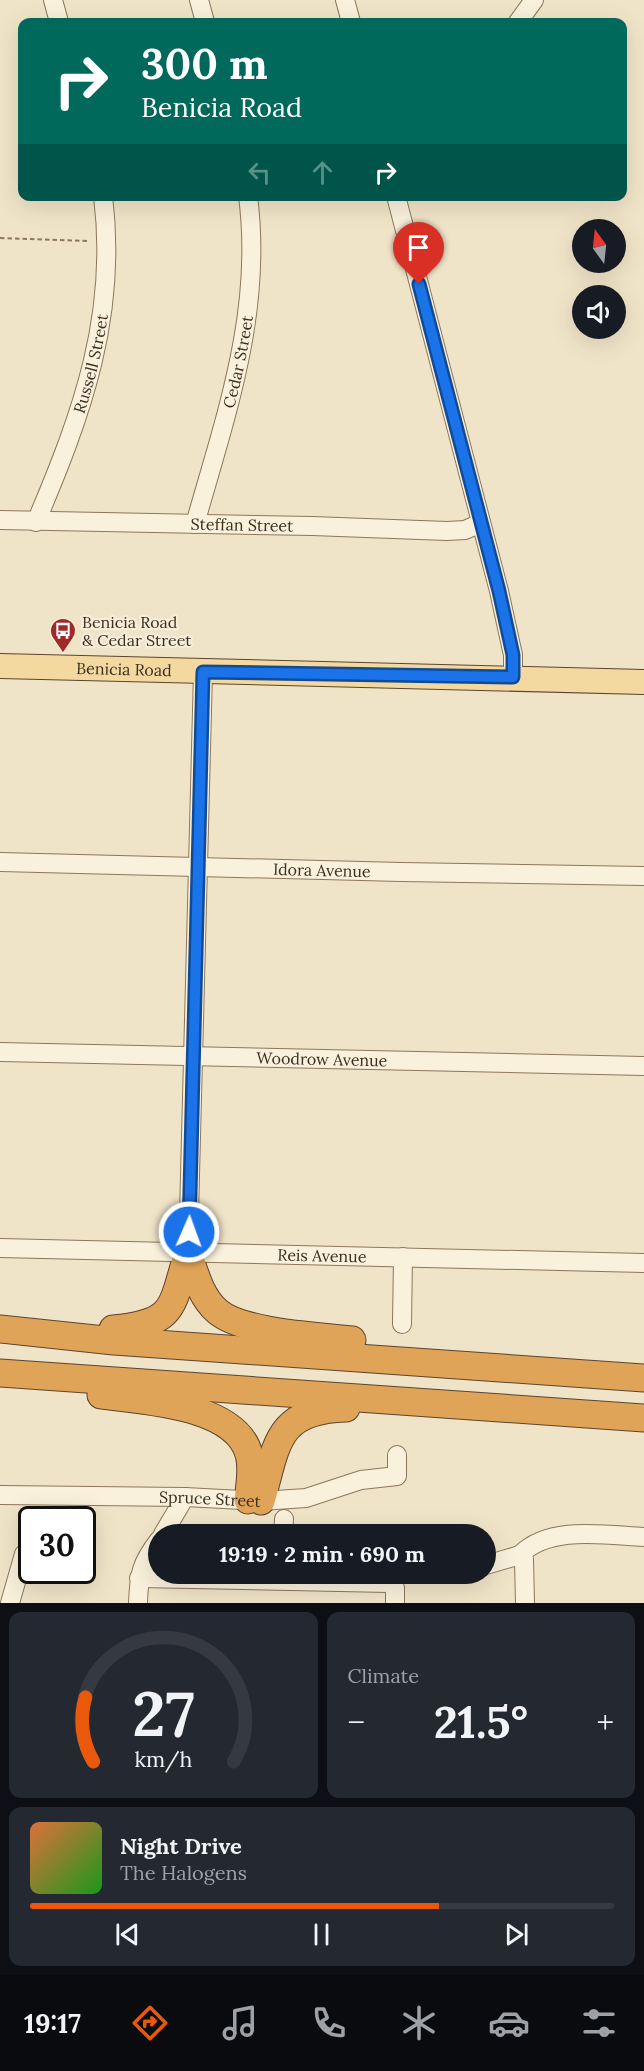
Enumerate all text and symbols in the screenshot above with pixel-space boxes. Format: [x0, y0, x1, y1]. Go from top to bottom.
text: 300 m [141, 37, 268, 91]
icon: right [42, 42, 120, 120]
text: Benicia Road [141, 90, 302, 124]
icon: left [243, 156, 276, 189]
icon: ahead [306, 156, 339, 189]
icon: right [369, 156, 402, 189]
north arrow [572, 219, 626, 273]
map controls [572, 219, 626, 339]
pin [393, 222, 444, 284]
icon: arrive [402, 231, 435, 264]
button: sound [572, 285, 626, 339]
street label: Russell Street [69, 312, 112, 416]
street label: Cedar Street [218, 313, 257, 410]
street label: Steffan Street [191, 514, 294, 536]
place label: Benicia Road & Cedar Street [82, 612, 192, 650]
bus stop icon: Benicia Road & Cedar Street [48, 616, 78, 654]
street label: Benicia Road [76, 658, 172, 680]
street label: Idora Avenue [273, 859, 371, 881]
street label: Woodrow Avenue [256, 1048, 388, 1070]
position arrow [157, 1200, 221, 1264]
street label: Reis Avenue [277, 1244, 367, 1267]
street label: Spruce Street [159, 1487, 262, 1511]
speed limit sign: 30 [18, 1506, 96, 1584]
text: 19:19 · 2 min · 690 m [219, 1540, 425, 1568]
text: Climate [348, 1663, 419, 1688]
text: 27 [132, 1673, 195, 1753]
text: 21.5° [434, 1693, 528, 1750]
text: − [348, 1701, 365, 1743]
text: + [596, 1701, 614, 1743]
text: km/h [134, 1745, 192, 1773]
text: Night Drive [120, 1832, 242, 1860]
text: The Halogens [120, 1860, 247, 1885]
icon: previous [111, 1918, 144, 1951]
icon: pause [305, 1918, 338, 1951]
icon: next [500, 1918, 533, 1951]
icon: directions [129, 2002, 171, 2044]
icon: music [219, 2002, 261, 2044]
icon: phone [308, 2002, 350, 2044]
icon: climate [398, 2002, 440, 2044]
icon: car [488, 2002, 530, 2044]
icon: filters [578, 2002, 620, 2044]
text: 19:17 [24, 2006, 81, 2040]

